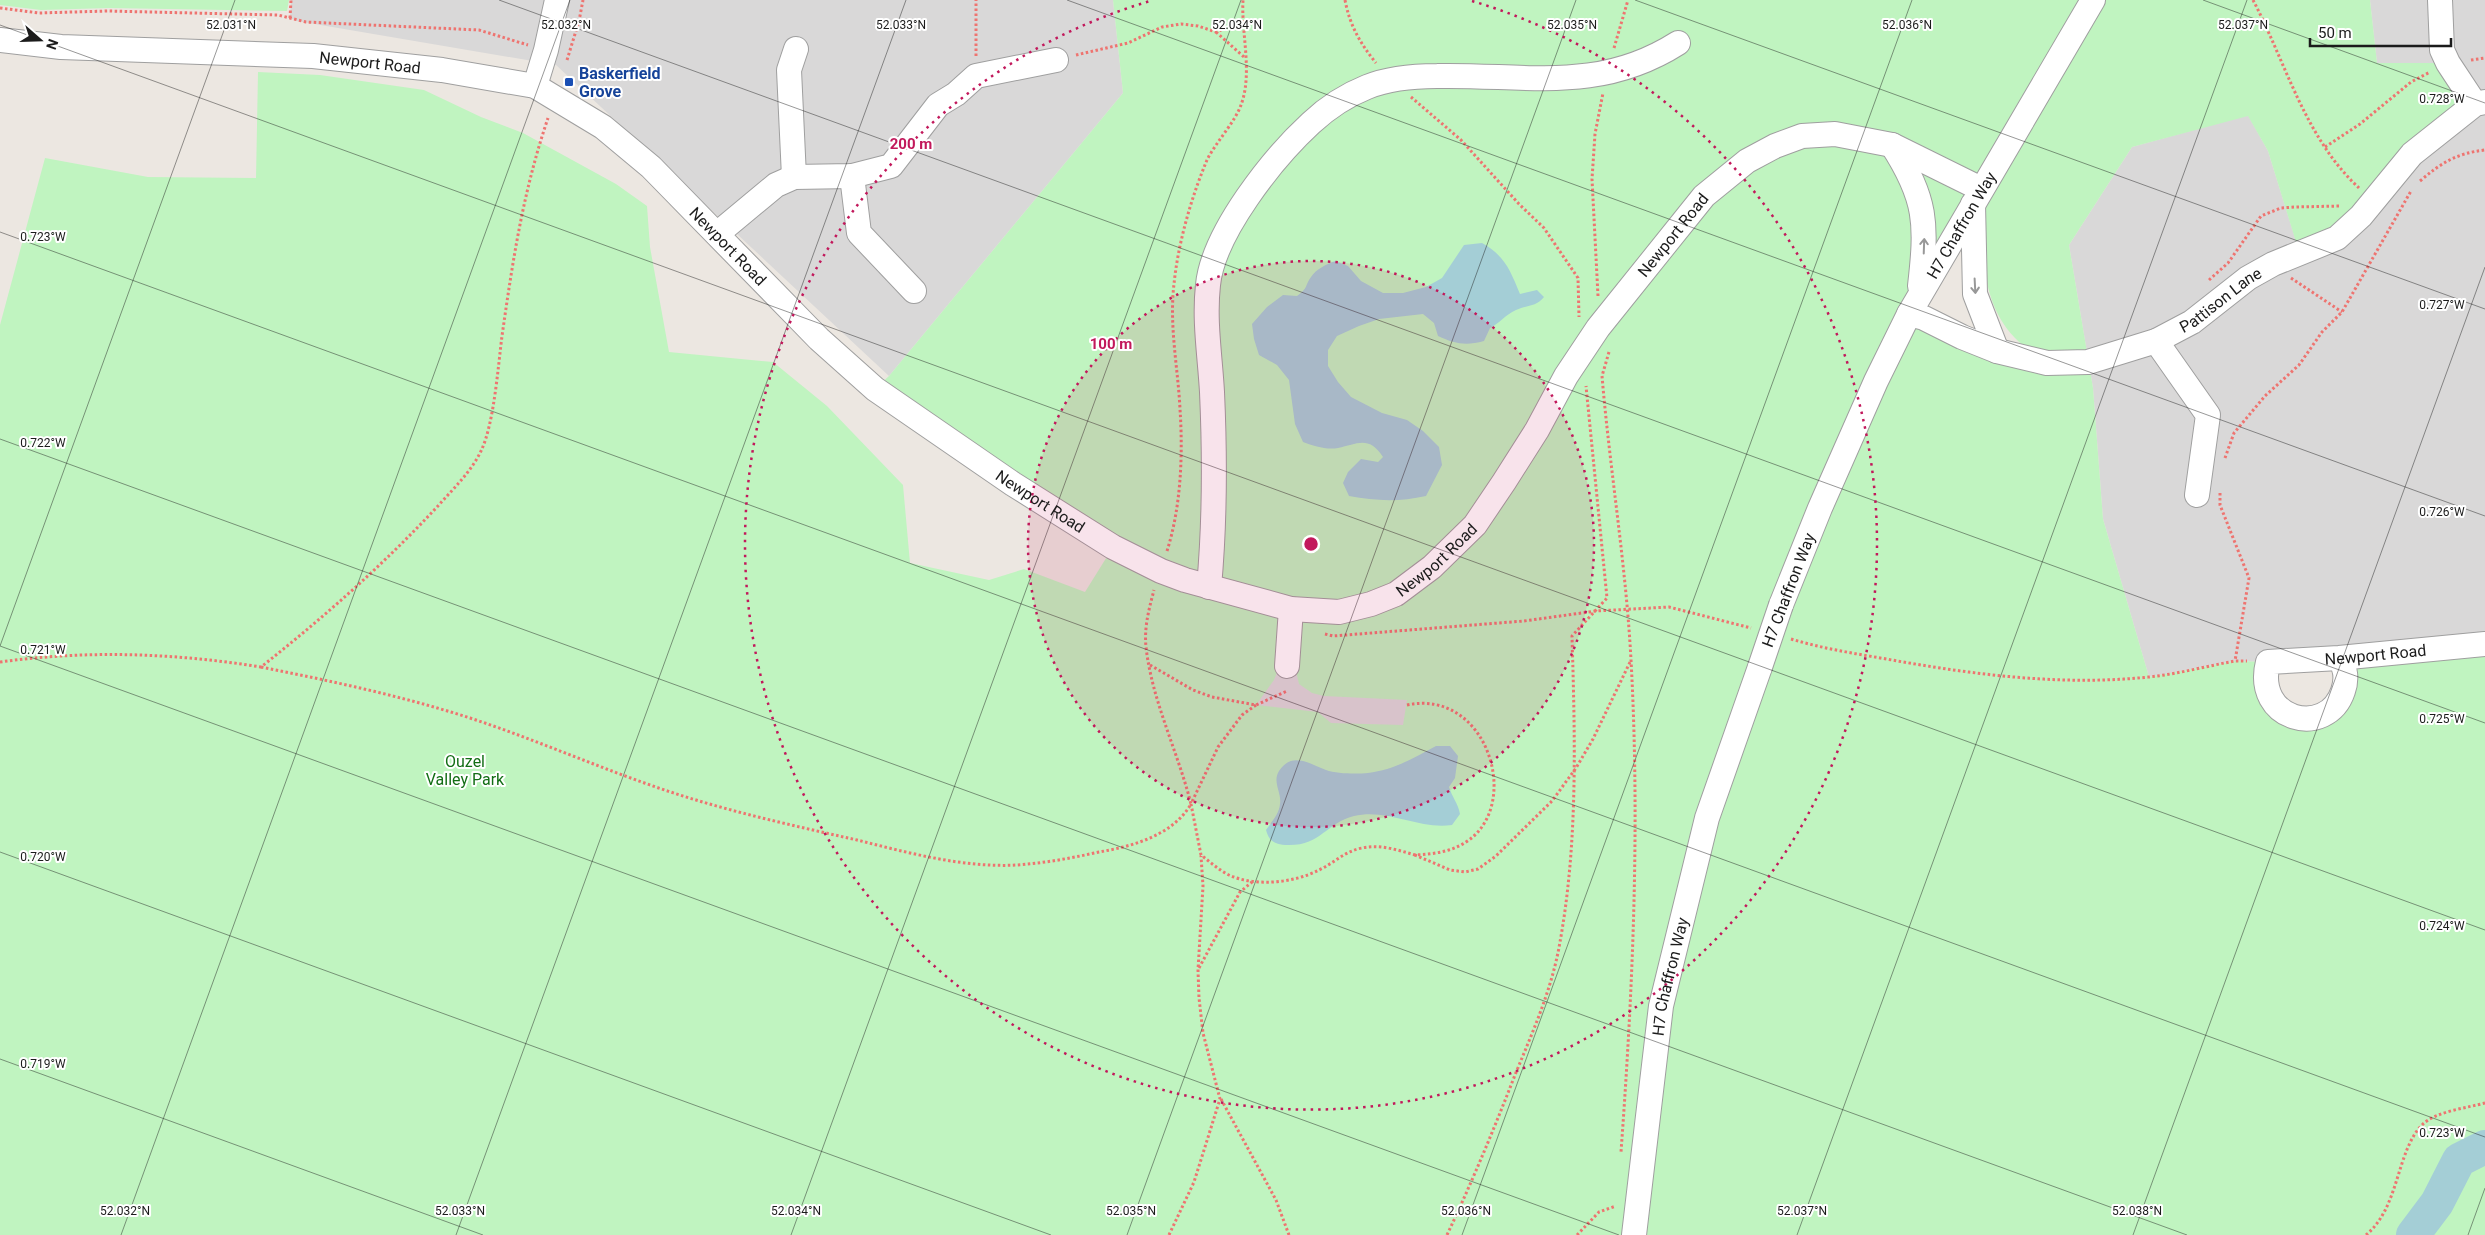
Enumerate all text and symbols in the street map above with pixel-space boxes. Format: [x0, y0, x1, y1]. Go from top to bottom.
north arrow [15, 15, 65, 65]
scale bar [2310, 15, 2451, 47]
text: 52.031°N [206, 18, 256, 32]
text: 52.032°N [541, 18, 591, 32]
text: 52.033°N [876, 18, 926, 32]
text: 52.034°N [1212, 18, 1262, 32]
text: 52.035°N [1547, 18, 1597, 32]
text: 52.036°N [1882, 18, 1932, 32]
text: 52.037°N [2218, 18, 2268, 32]
text: 50 m [2318, 24, 2352, 42]
text: N [43, 37, 61, 52]
street label: Newport Road [318, 48, 422, 78]
place label: Baskerfield Grove [579, 64, 661, 101]
marker: Baskerfield Grove [563, 76, 575, 88]
text: 0.728°W [2419, 92, 2465, 106]
text: 200 m [890, 135, 932, 153]
street label: H7 Chaffron Way [1923, 168, 2000, 282]
street label: Newport Road [1634, 190, 1712, 281]
street label: Newport Road [685, 203, 770, 289]
text: 0.723°W [20, 230, 66, 244]
one-way arrow [1919, 238, 1928, 254]
street label: Pattison Lane [2176, 263, 2265, 337]
one-way arrow [1970, 278, 1979, 294]
text: 0.727°W [2419, 298, 2465, 312]
text: 100 m [1090, 335, 1132, 353]
text: 0.722°W [20, 436, 66, 450]
street label: Newport Road [992, 466, 1088, 537]
text: 0.726°W [2419, 505, 2465, 519]
street label: Newport Road [1392, 519, 1481, 601]
street label: H7 Chaffron Way [1758, 530, 1819, 650]
centre of rings [1302, 535, 1320, 553]
street label: Newport Road [2324, 641, 2427, 669]
text: 0.721°W [20, 643, 66, 657]
text: 0.725°W [2419, 712, 2465, 726]
park label: Ouzel Valley Park [426, 752, 505, 789]
text: 0.720°W [20, 850, 66, 864]
street label: H7 Chaffron Way [1649, 915, 1692, 1037]
text: 0.724°W [2419, 919, 2465, 933]
text: 0.719°W [20, 1057, 66, 1071]
text: 0.723°W [2419, 1126, 2465, 1140]
text: 52.032°N [100, 1204, 150, 1218]
text: 52.033°N [435, 1204, 485, 1218]
text: 52.034°N [771, 1204, 821, 1218]
text: 52.035°N [1106, 1204, 1156, 1218]
text: 52.036°N [1441, 1204, 1491, 1218]
text: 52.037°N [1777, 1204, 1827, 1218]
text: 52.038°N [2112, 1204, 2162, 1218]

